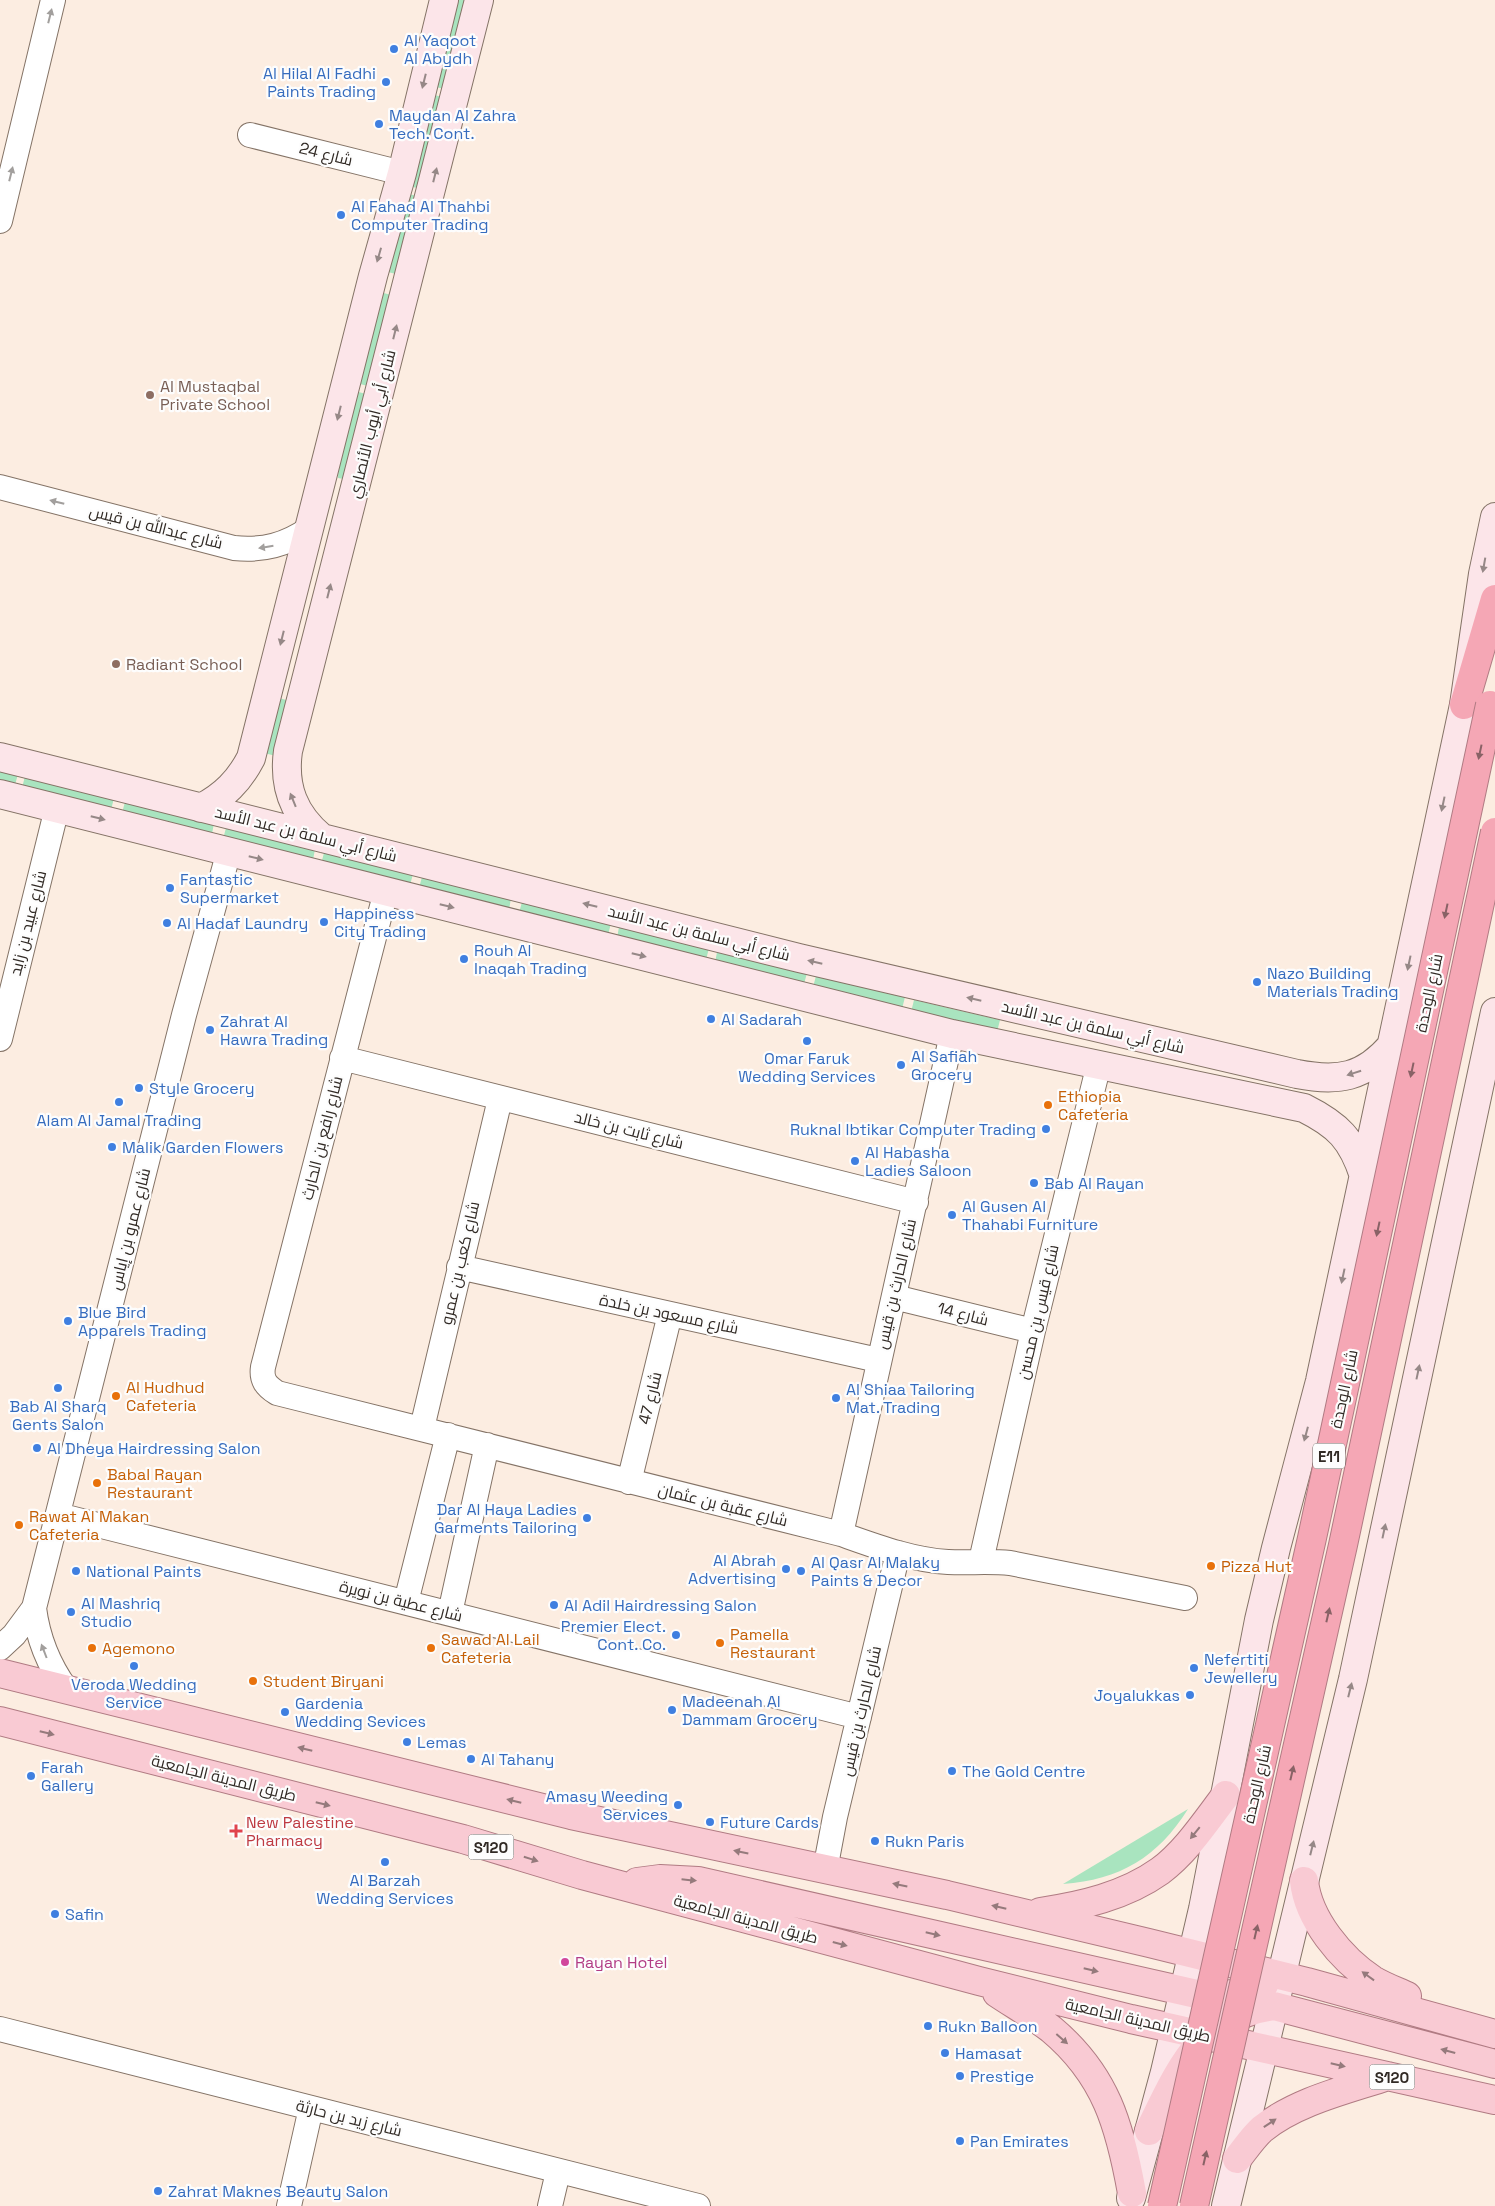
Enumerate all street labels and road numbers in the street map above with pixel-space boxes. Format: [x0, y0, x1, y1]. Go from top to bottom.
street label: شارع 24 [297, 137, 355, 172]
street label: شارع أبي أيوب الأنصاري [343, 348, 404, 501]
street label: شارع عبدالله بن قيس [87, 500, 225, 555]
street label: شارع أبي سلمة بن عبد الأسد [212, 801, 399, 870]
street label: شارع عبيد بن زايد [5, 868, 52, 978]
street label: شارع أبي سلمة بن عبد الأسد [605, 900, 792, 969]
street label: شارع الوحدة [1410, 952, 1449, 1034]
street label: شارع أبي سلمة بن عبد الأسد [999, 996, 1186, 1061]
street label: شارع رافع بن الحارث [296, 1074, 349, 1202]
street label: شارع ثابت بن خالد [572, 1106, 686, 1155]
street label: شارع عمرو بن إياس [105, 1166, 156, 1293]
street label: شارع كعب بن عمرو [436, 1199, 485, 1327]
street label: شارع الحارث بن قيس [871, 1217, 922, 1351]
street label: شارع قيس بن محسن [1012, 1243, 1065, 1382]
street label: شارع مسعود بن خلدة [597, 1289, 740, 1340]
street label: شارع 14 [935, 1298, 991, 1331]
street label: شارع الوحدة [1325, 1348, 1364, 1430]
street label: شارع 47 [633, 1369, 668, 1427]
road number: E11 [1313, 1444, 1345, 1468]
street label: شارع عقبة بن عثمان [656, 1479, 790, 1532]
street label: شارع عطية بن نويرة [337, 1576, 465, 1627]
street label: شارع الحارث بن قيس [836, 1644, 887, 1778]
street label: شارع الوحدة [1238, 1743, 1277, 1825]
street label: طريق المدينة الجامعية [149, 1750, 299, 1806]
road number: S120 [468, 1834, 514, 1860]
street label: طريق المدينة الجامعية [672, 1890, 820, 1948]
street label: طريق المدينة الجامعية [1063, 1993, 1213, 2047]
road number: S120 [1370, 2064, 1414, 2090]
street label: شارع زيد بن حارثة [294, 2095, 404, 2142]

